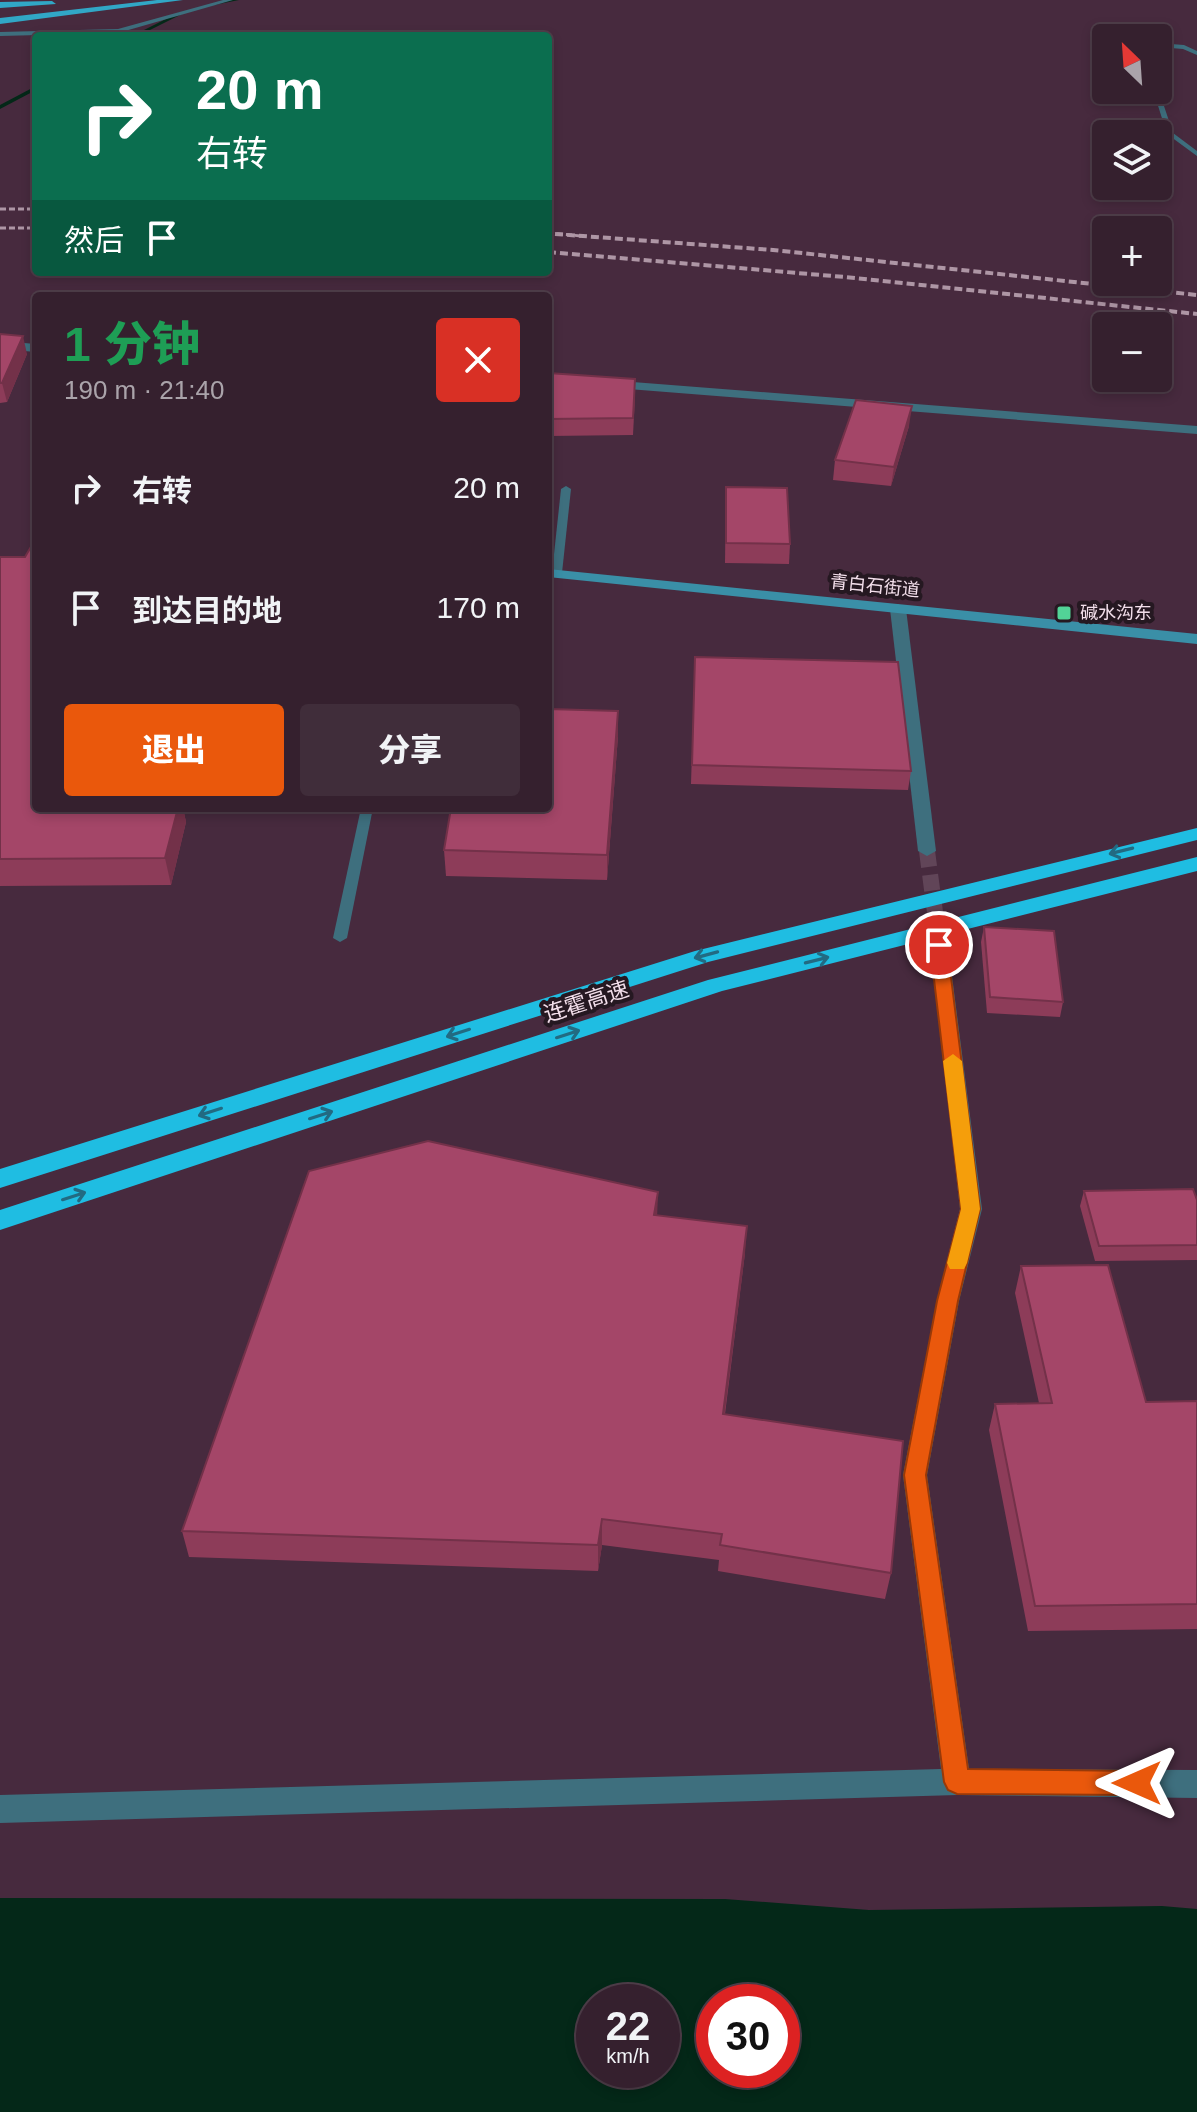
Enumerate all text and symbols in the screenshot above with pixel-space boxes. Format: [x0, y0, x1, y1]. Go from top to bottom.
north arrow [1092, 24, 1172, 104]
map controls [1092, 24, 1172, 392]
text: 20 m [196, 58, 324, 121]
icon: right [64, 64, 168, 168]
button: layers [1092, 120, 1172, 200]
text: 右转 [196, 133, 268, 174]
icon: arrive [140, 216, 184, 260]
button: + [1092, 216, 1172, 296]
text: 然后 [64, 224, 124, 257]
button: − [1092, 312, 1172, 392]
text: 1 分钟 [64, 318, 200, 371]
button: close [436, 318, 520, 402]
text: 190 m · 21:40 [64, 375, 224, 405]
icon: right [64, 466, 108, 510]
text: 20 m [453, 471, 520, 504]
text: 右转 [132, 474, 192, 507]
street label: 青白石街道 [829, 571, 921, 601]
icon: arrive [64, 586, 108, 630]
text: 170 m [437, 591, 520, 624]
text: 到达目的地 [132, 594, 282, 627]
place label: 碱水沟东 [1080, 603, 1152, 623]
marker: 碱水沟东 [1055, 604, 1073, 622]
button: 退出 [64, 704, 284, 796]
button: 分享 [300, 704, 520, 796]
one-way arrow [1109, 845, 1134, 860]
pin [905, 911, 973, 979]
icon: arrive [917, 923, 961, 967]
one-way arrow [693, 949, 719, 964]
one-way arrow [804, 951, 830, 966]
street label: 连霍高速 [540, 976, 632, 1027]
one-way arrow [556, 1025, 581, 1040]
one-way arrow [446, 1027, 471, 1042]
one-way arrow [198, 1106, 223, 1120]
one-way arrow [309, 1106, 334, 1121]
one-way arrow [61, 1187, 86, 1202]
position arrow [1095, 1741, 1179, 1825]
speed limit sign: 30 [696, 1984, 800, 2088]
text: 22 [606, 2004, 650, 2048]
text: km/h [606, 2045, 650, 2067]

